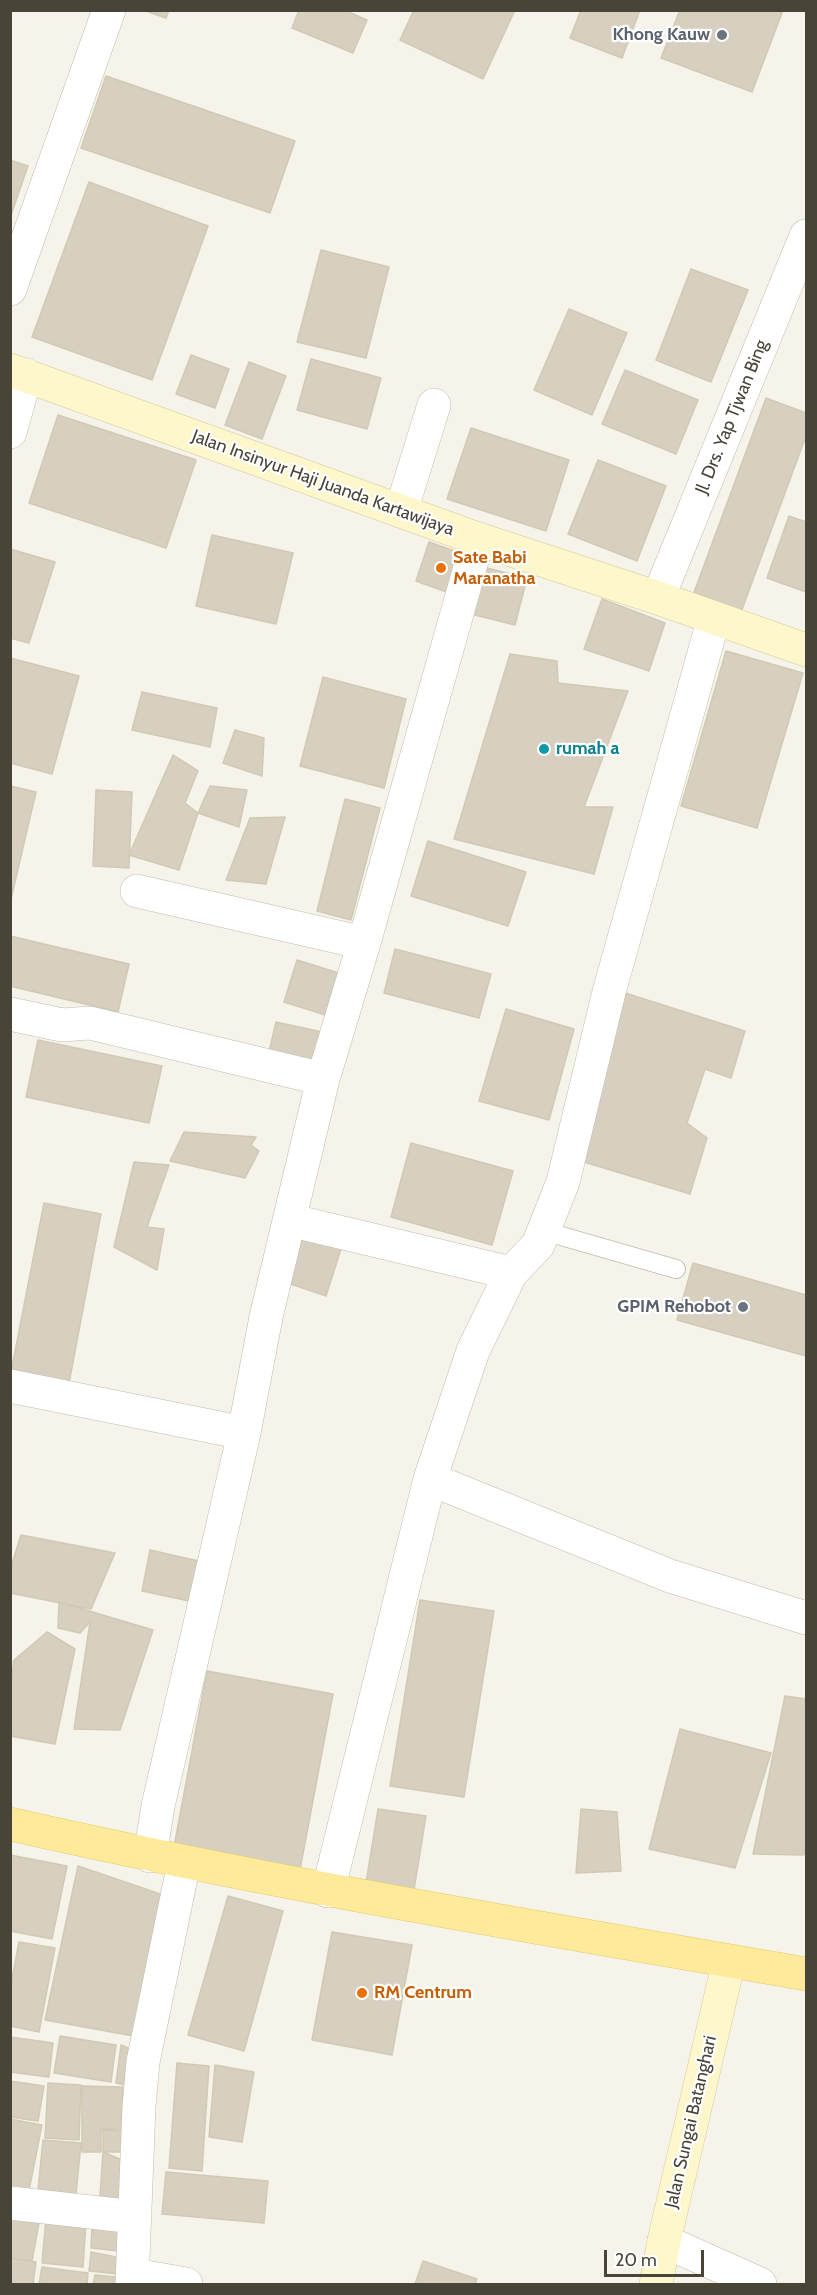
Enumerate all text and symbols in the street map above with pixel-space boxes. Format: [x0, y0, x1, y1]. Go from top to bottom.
place label: Khong Kauw [612, 24, 710, 46]
marker: Khong Kauw [715, 28, 729, 42]
street label: Jl. Drs. Yap Tjwan Bing [691, 337, 773, 497]
street label: Jalan Insinyur Haji Juanda Kartawijaya [189, 425, 457, 541]
place label: Sate Babi Maranatha [453, 547, 535, 590]
marker: Sate Babi Maranatha [434, 561, 448, 575]
place label: rumah a [556, 738, 619, 760]
marker: rumah a [537, 742, 551, 756]
place label: GPIM Rehobot [617, 1296, 731, 1318]
marker: GPIM Rehobot [736, 1300, 750, 1314]
place label: RM Centrum [374, 1982, 472, 2004]
marker: RM Centrum [355, 1986, 369, 2000]
street label: Jalan Sungai Batanghari [661, 2034, 721, 2210]
scale bar [607, 2238, 708, 2276]
text: 20 m [615, 2249, 657, 2271]

